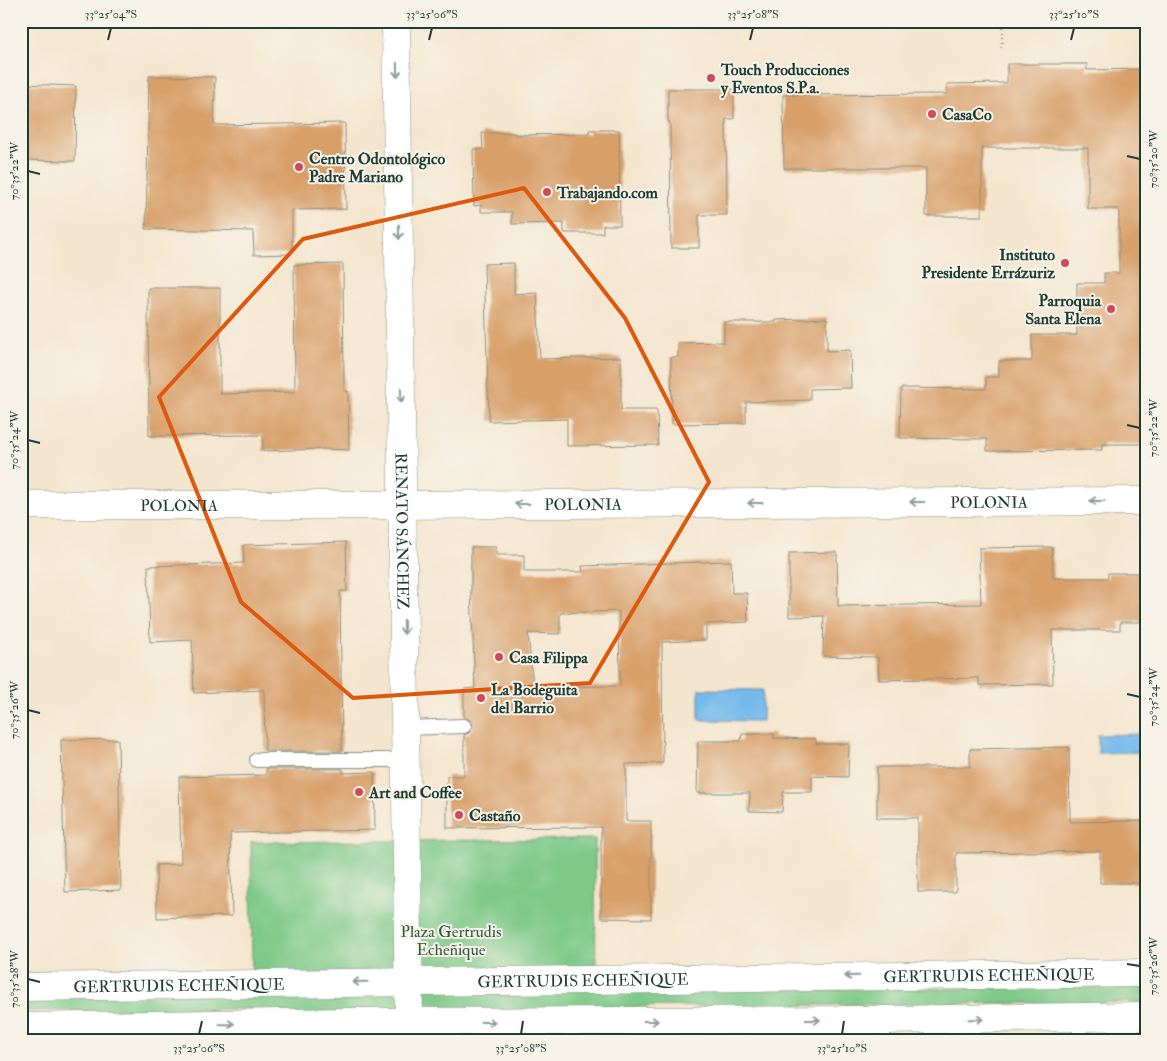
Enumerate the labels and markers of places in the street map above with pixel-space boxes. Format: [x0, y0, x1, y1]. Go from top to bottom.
place label: Touch Producciones y Eventos S.P.a. [720, 60, 850, 99]
marker: Touch Producciones y Eventos S.P.a. [705, 72, 717, 84]
place label: CasaCo [942, 105, 992, 125]
marker: CasaCo [926, 108, 938, 120]
place label: Centro Odontológico Padre Mariano [309, 149, 445, 187]
marker: Centro Odontológico Padre Mariano [293, 161, 305, 173]
place label: Trabajando.com [556, 183, 658, 203]
marker: Trabajando.com [541, 186, 553, 198]
place label: Instituto Presidente Errázuriz [922, 245, 1055, 283]
marker: Instituto Presidente Errázuriz [1059, 257, 1071, 269]
place label: Parroquia Santa Elena [1025, 291, 1101, 329]
marker: Parroquia Santa Elena [1105, 303, 1117, 315]
place label: Casa Filippa [509, 648, 588, 669]
marker: Casa Filippa [493, 651, 505, 663]
place label: La Bodeguita del Barrio [491, 680, 578, 718]
marker: La Bodeguita del Barrio [475, 692, 487, 704]
place label: Art and Coffee [368, 783, 462, 803]
marker: Art and Coffee [353, 786, 365, 798]
place label: Castaño [469, 806, 521, 826]
marker: Castaño [453, 809, 465, 821]

